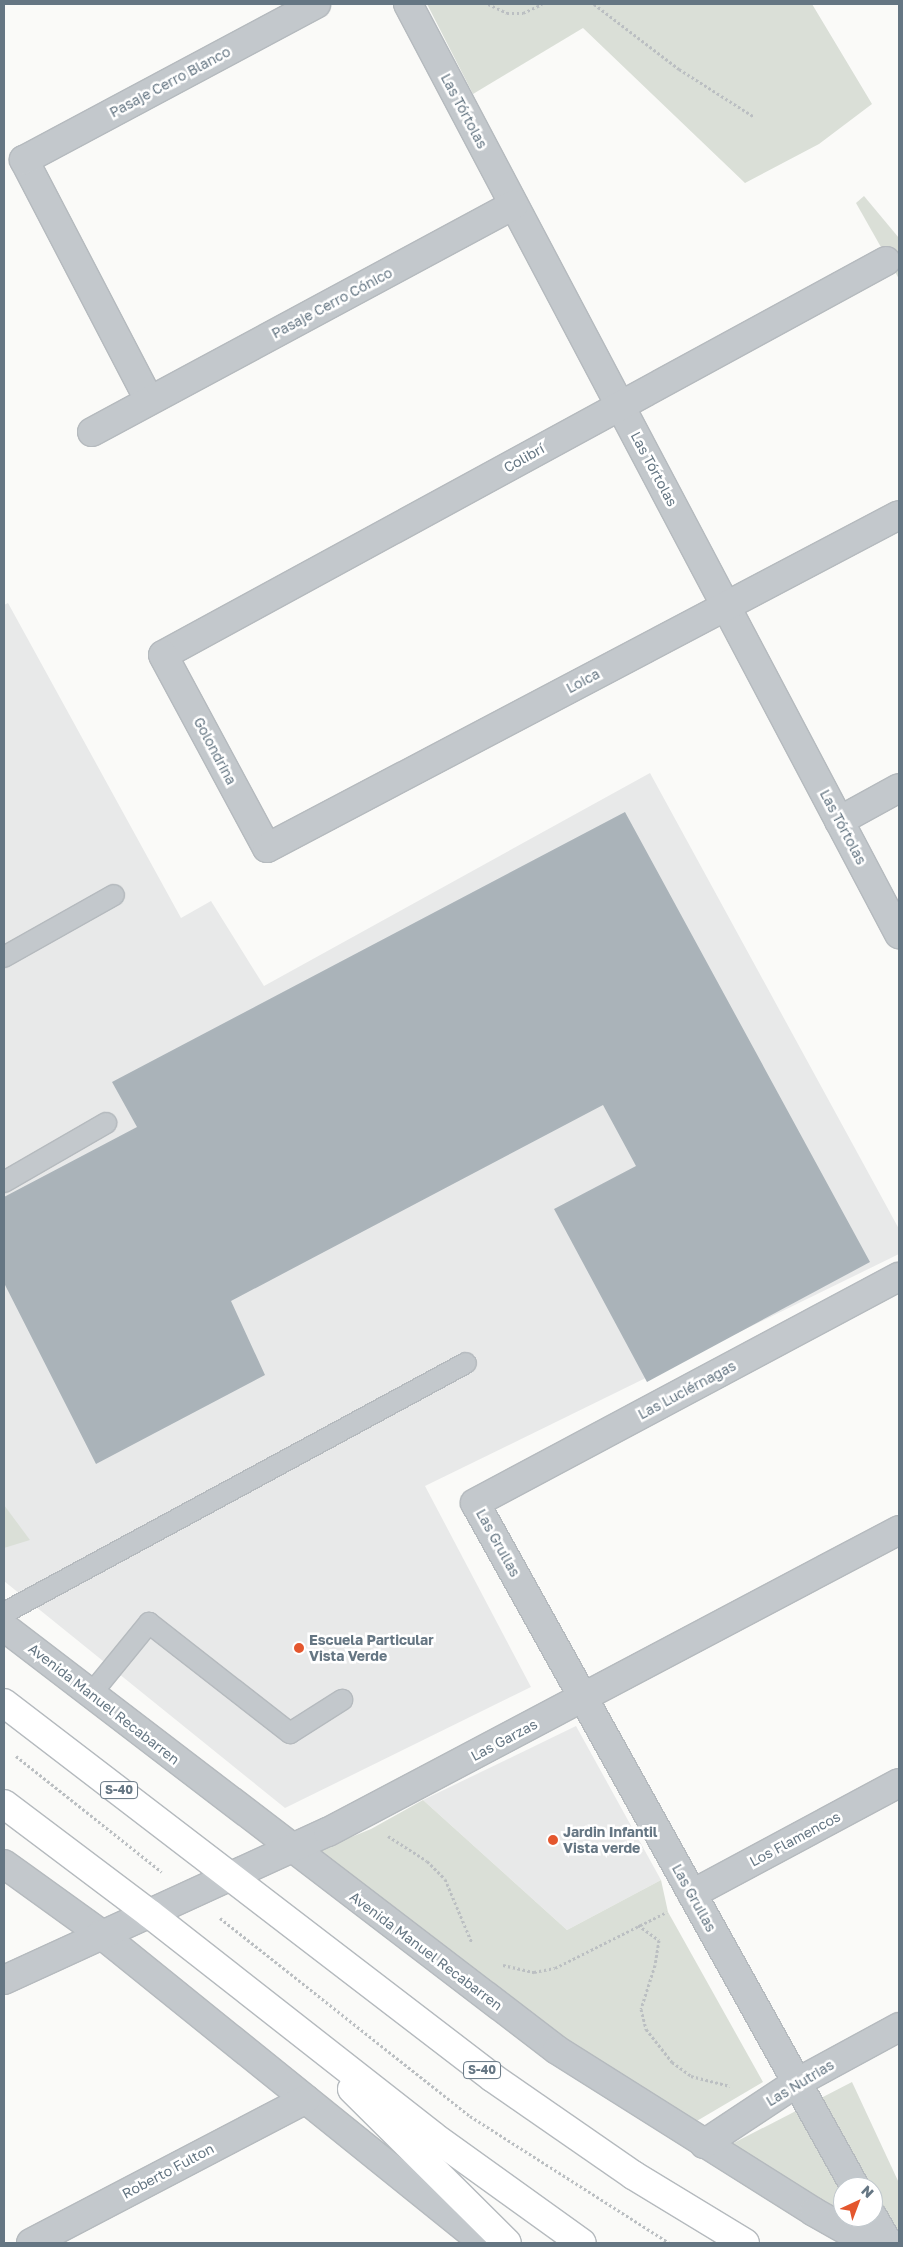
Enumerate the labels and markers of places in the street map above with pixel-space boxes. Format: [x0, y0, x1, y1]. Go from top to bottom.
place label: Escuela Particular Vista Verde [309, 1632, 434, 1664]
marker: Escuela Particular Vista Verde [293, 1642, 305, 1654]
place label: Jardin Infantil Vista verde [563, 1824, 658, 1856]
marker: Jardin Infantil Vista verde [547, 1834, 559, 1846]

